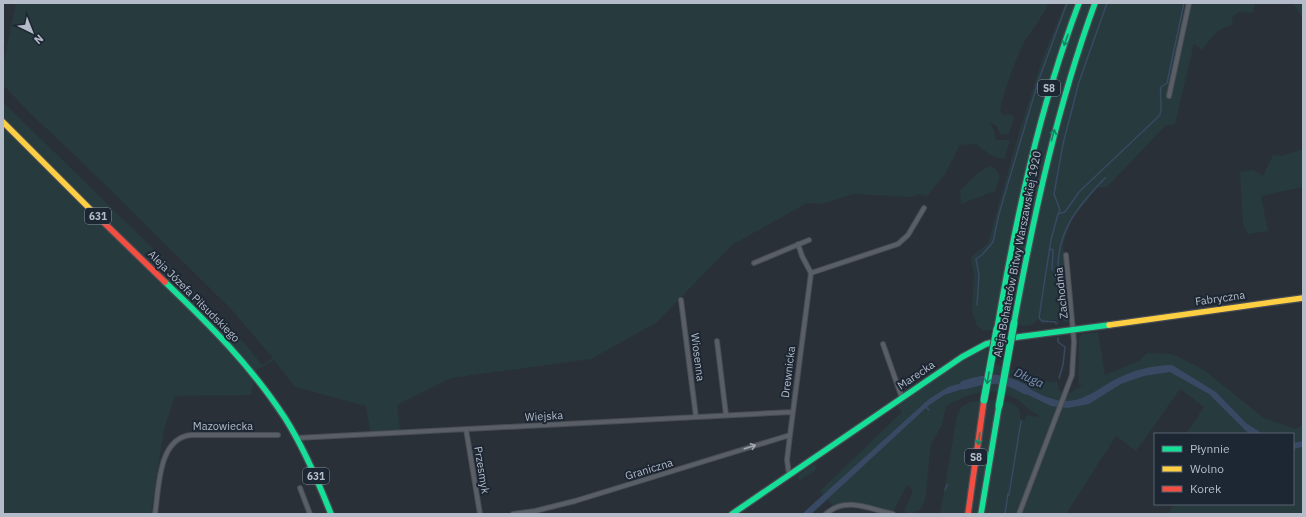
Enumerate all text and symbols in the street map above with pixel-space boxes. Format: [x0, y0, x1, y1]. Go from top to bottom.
north arrow [12, 12, 52, 52]
text: N [31, 31, 47, 47]
one-way arrow [1061, 33, 1069, 45]
road number: S8 [1038, 80, 1060, 96]
one-way arrow [1050, 128, 1057, 141]
street label: Aleja Bohaterów Bitwy Warszawskiej 1920 [990, 150, 1044, 358]
road number: 631 [85, 208, 111, 224]
street label: Aleja Józefa Piłsudskiego [145, 247, 243, 345]
street label: Zachodnia [1051, 267, 1071, 319]
street label: Fabryczna [1194, 288, 1246, 308]
street label: Wiosenna [688, 332, 708, 382]
street label: Drewnicka [778, 345, 798, 399]
street label: Marecka [895, 357, 937, 393]
water label: Długa [1012, 364, 1046, 391]
one-way arrow [984, 372, 992, 385]
street label: Wiejska [524, 408, 564, 424]
street label: Mazowiecka [193, 419, 253, 433]
one-way arrow [975, 432, 983, 445]
legend [1154, 433, 1294, 505]
text: Płynnie [1190, 441, 1230, 456]
one-way arrow [744, 443, 756, 451]
street label: Przesmyk [471, 445, 493, 495]
road number: S8 [965, 449, 987, 465]
street label: Graniczna [623, 455, 675, 483]
text: Wolno [1190, 461, 1224, 476]
road number: 631 [303, 468, 329, 484]
text: Korek [1190, 481, 1222, 496]

